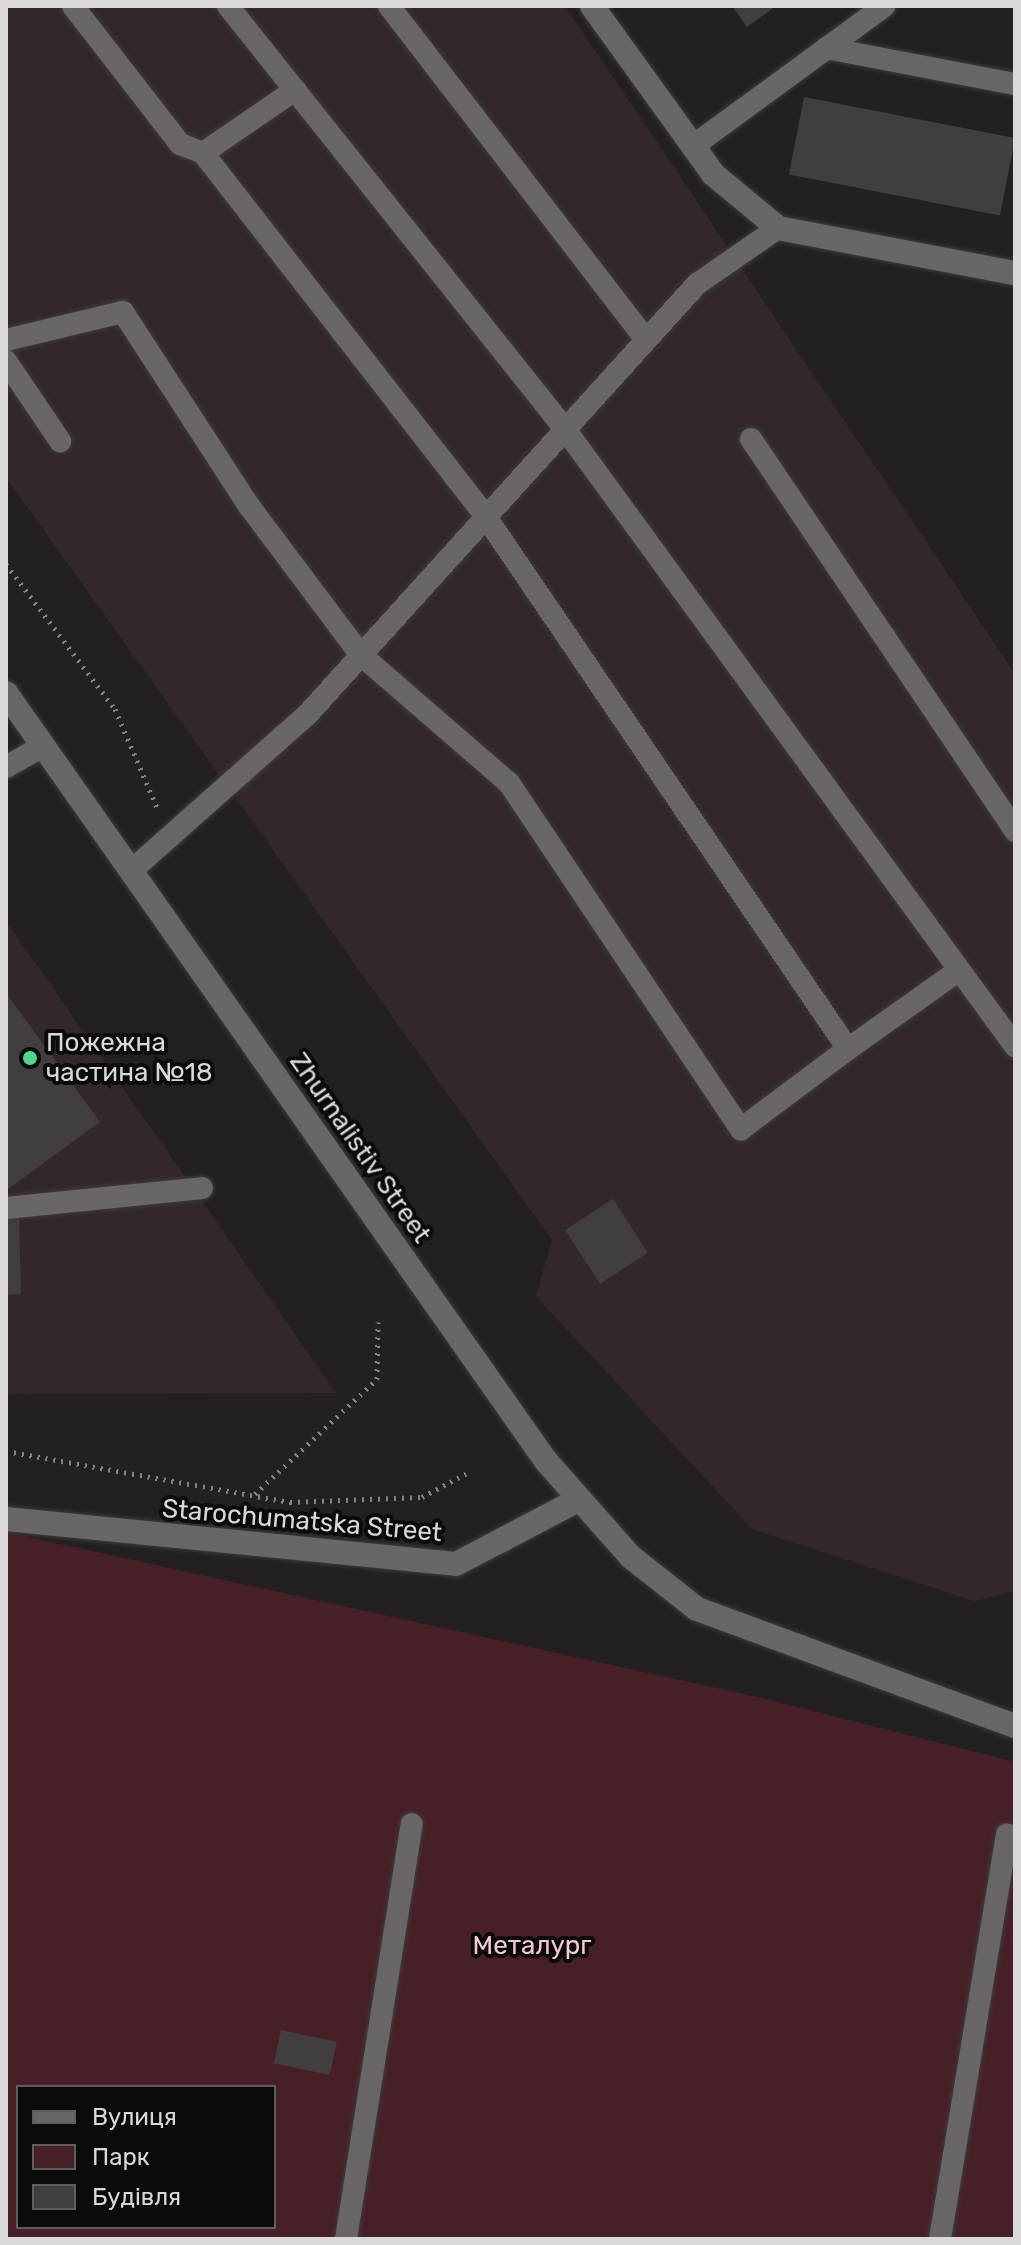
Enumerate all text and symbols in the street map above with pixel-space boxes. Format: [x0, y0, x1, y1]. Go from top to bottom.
place label: Пожежна частина №18 [46, 1027, 212, 1088]
street label: Zhurnalistiv Street [283, 1047, 437, 1249]
marker: Пожежна частина №18 [21, 1049, 39, 1067]
street label: Starochumatska Street [161, 1493, 443, 1549]
park label: Металург [473, 1930, 591, 1962]
legend [16, 2085, 276, 2229]
text: Вулиця [92, 2103, 177, 2131]
text: Парк [92, 2143, 150, 2171]
text: Будівля [92, 2183, 181, 2211]

